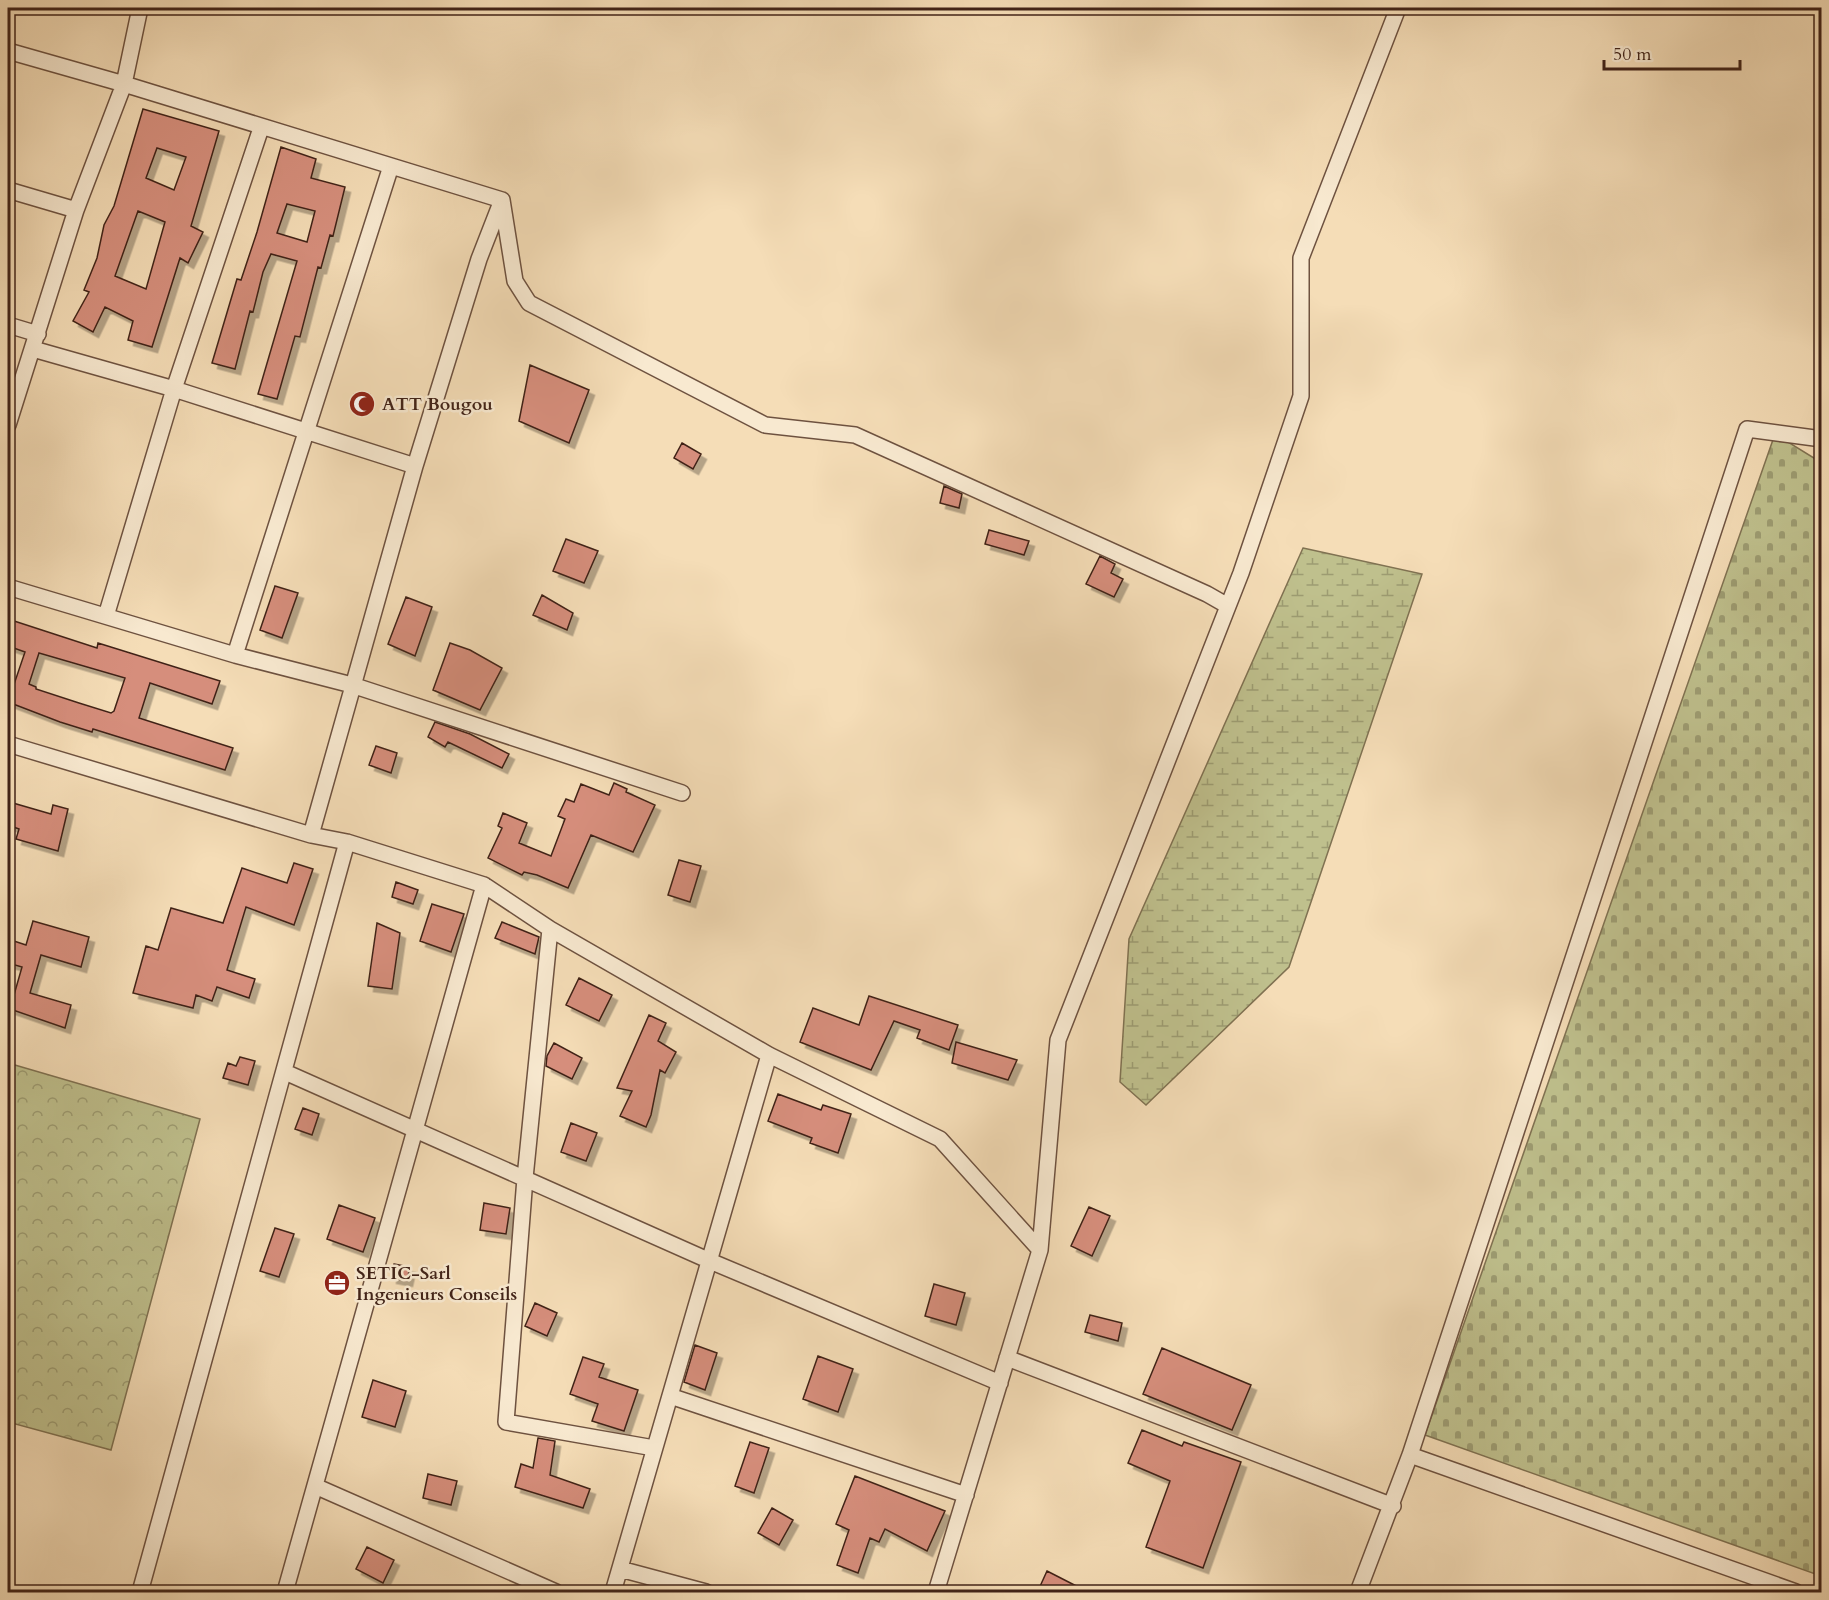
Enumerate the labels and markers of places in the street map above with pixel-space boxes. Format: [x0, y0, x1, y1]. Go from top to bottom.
mosque icon: ATT Bougou [347, 389, 377, 419]
place label: ATT Bougou [382, 392, 493, 417]
place label: SETIC-Sarl Ingenieurs Conseils [356, 1261, 517, 1307]
office icon: SETIC-Sarl Ingenieurs Conseils [322, 1268, 352, 1298]

